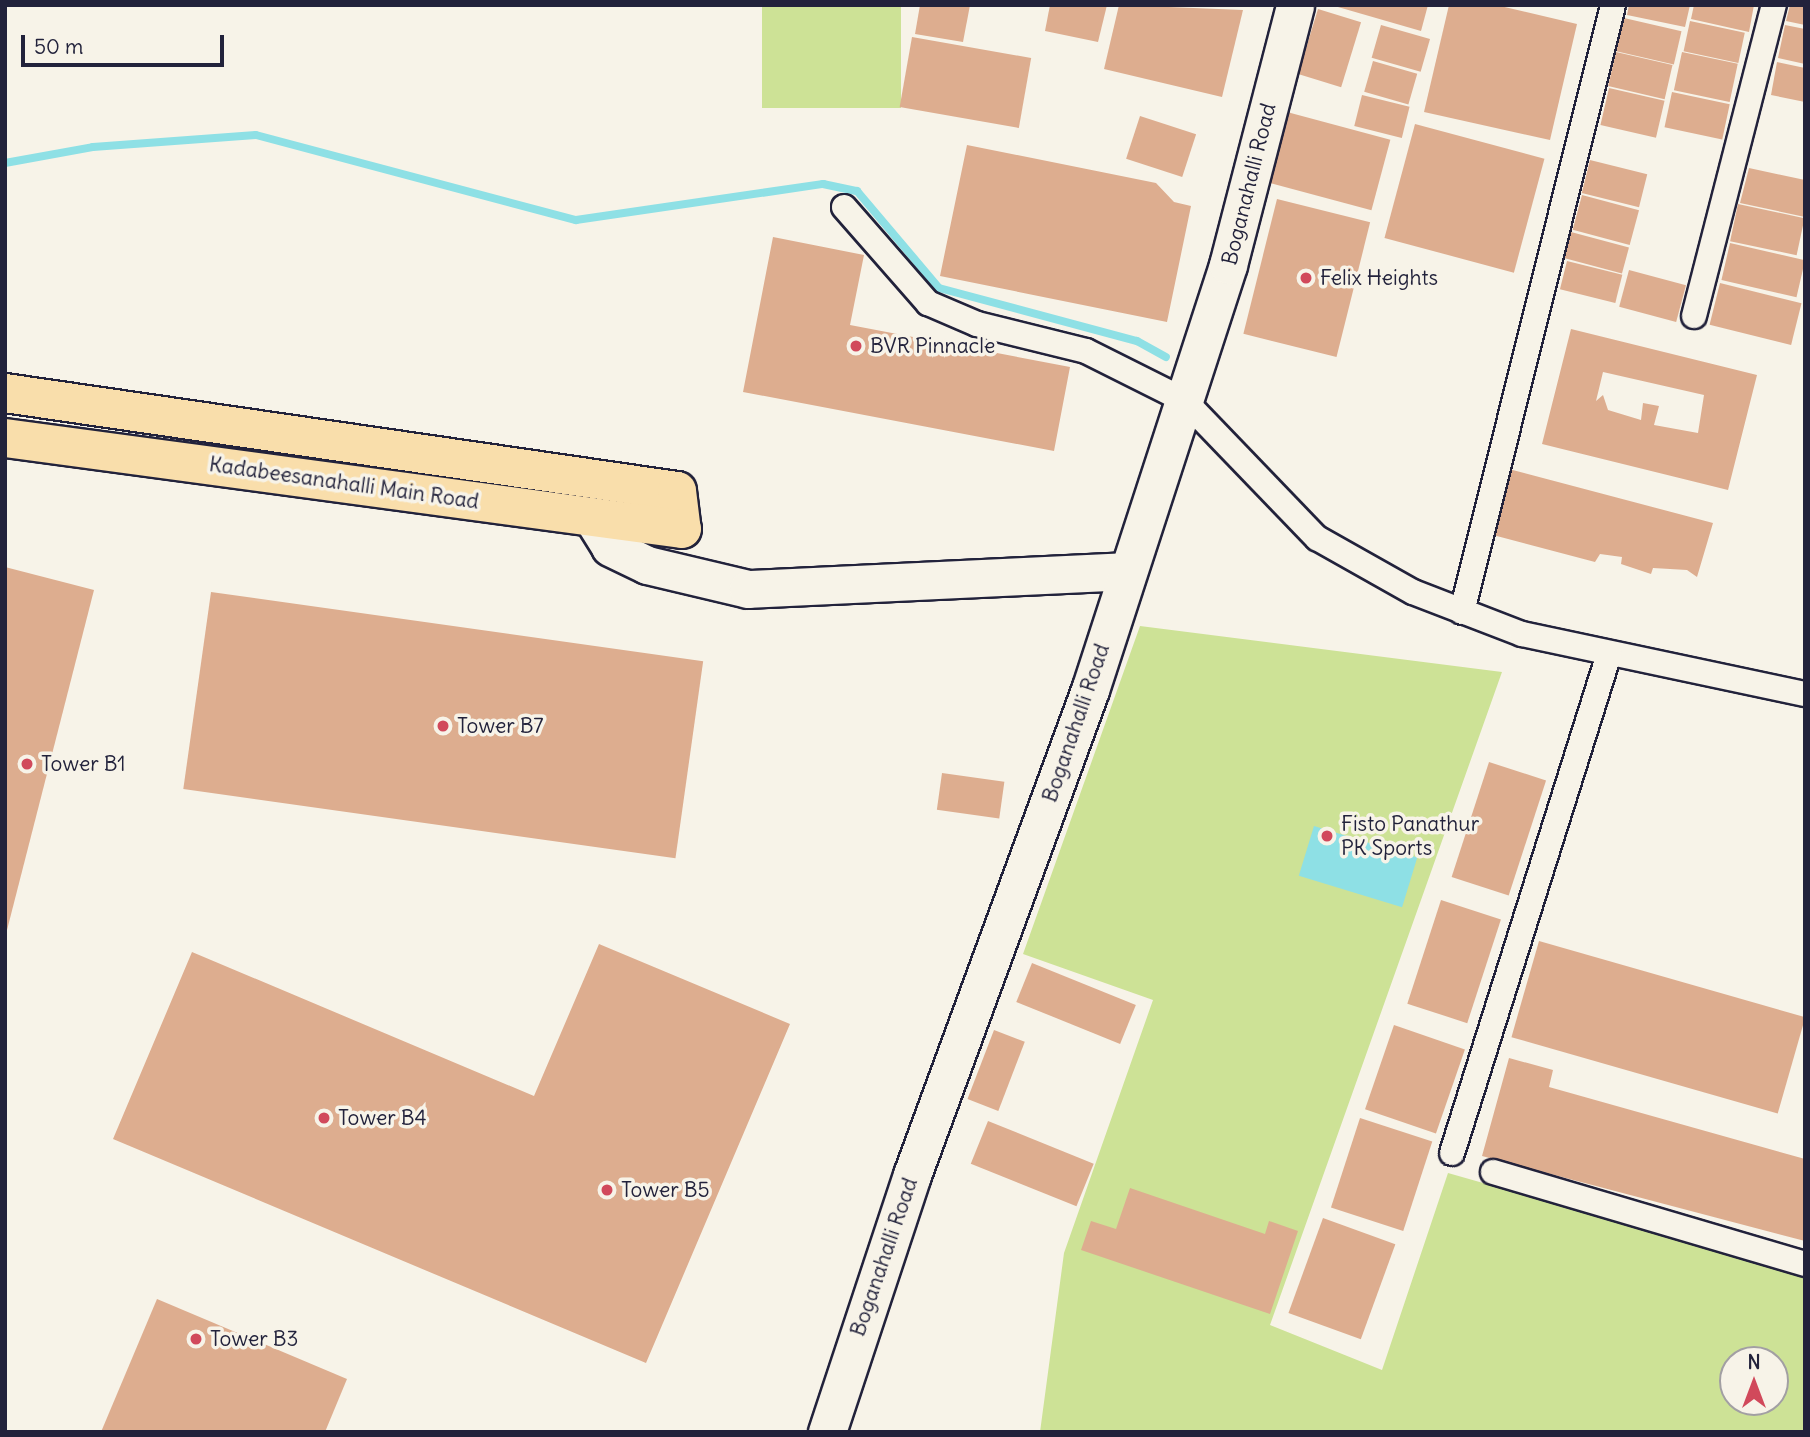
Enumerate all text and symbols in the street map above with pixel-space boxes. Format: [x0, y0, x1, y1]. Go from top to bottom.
scale bar [24, 21, 228, 65]
text: 50 m [34, 33, 83, 60]
street label: Boganahalli Road [1217, 100, 1281, 268]
place label: Felix Heights [1320, 265, 1438, 291]
marker: Felix Heights [1298, 270, 1314, 286]
place label: BVR Pinnacle [870, 333, 995, 359]
marker: BVR Pinnacle [848, 338, 864, 354]
street label: Kadabeesanahalli Main Road [207, 452, 481, 514]
street label: Boganahalli Road [1037, 640, 1115, 806]
place label: Tower B7 [457, 713, 544, 739]
marker: Tower B7 [435, 718, 451, 734]
place label: Tower B1 [41, 751, 126, 777]
marker: Tower B1 [19, 756, 35, 772]
place label: Fisto Panathur PK Sports [1341, 811, 1479, 861]
marker: Fisto Panathur PK Sports [1319, 828, 1335, 844]
place label: Tower B4 [338, 1105, 427, 1131]
marker: Tower B4 [316, 1110, 332, 1126]
street label: Boganahalli Road [845, 1174, 923, 1340]
place label: Tower B5 [621, 1177, 710, 1203]
marker: Tower B5 [599, 1182, 615, 1198]
place label: Tower B3 [210, 1326, 298, 1352]
marker: Tower B3 [188, 1331, 204, 1347]
north arrow [1719, 1346, 1789, 1416]
text: N [1747, 1350, 1761, 1374]

